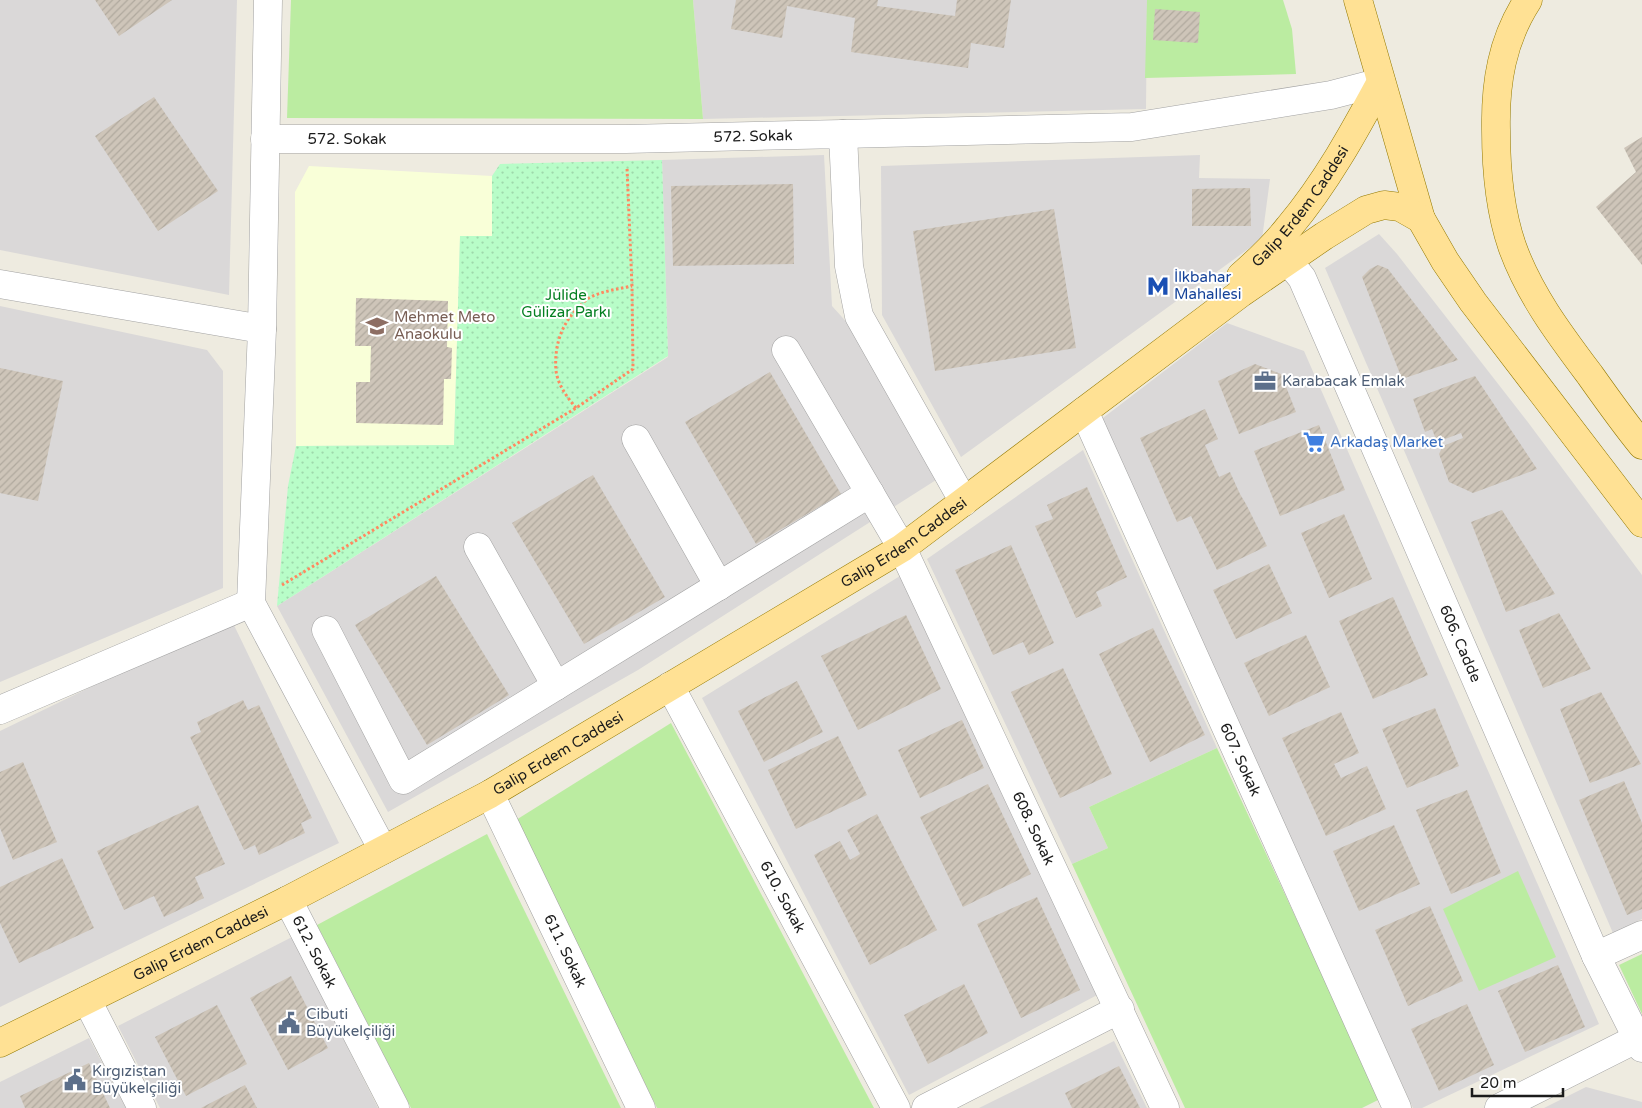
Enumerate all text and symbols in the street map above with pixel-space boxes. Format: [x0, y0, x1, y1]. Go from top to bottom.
street label: 572. Sokak [713, 126, 793, 146]
street label: 572. Sokak [307, 130, 387, 148]
street label: Galip Erdem Caddesi [1248, 142, 1352, 271]
place label: İlkbahar Mahallesi [1174, 268, 1241, 303]
metro station icon: İlkbahar Mahallesi [1145, 273, 1171, 299]
park label: Jülide Gülizar Parkı [521, 286, 611, 321]
place label: Mehmet Meto Anaokulu [394, 308, 495, 343]
school or university icon: Mehmet Meto Anaokulu [364, 313, 390, 339]
office icon: Karabacak Emlak [1252, 368, 1278, 394]
place label: Karabacak Emlak [1282, 372, 1405, 390]
supermarket icon: Arkadaş Market [1301, 429, 1327, 455]
place label: Arkadaş Market [1330, 433, 1443, 451]
street label: Galip Erdem Caddesi [837, 493, 970, 592]
street label: 606. Cadde [1436, 602, 1485, 685]
street label: Galip Erdem Caddesi [490, 708, 627, 799]
street label: 607. Sokak [1216, 720, 1265, 799]
street label: 608. Sokak [1009, 789, 1059, 868]
street label: 610. Sokak [756, 858, 809, 936]
street label: Galip Erdem Caddesi [130, 902, 271, 984]
street label: 611. Sokak [540, 911, 591, 990]
street label: 612. Sokak [288, 912, 341, 991]
place label: Cibuti Büyükelçiliği [306, 1005, 395, 1040]
public building icon: Cibuti Büyükelçiliği [276, 1010, 302, 1036]
place label: Kırgızistan Büyükelçiliği [92, 1062, 181, 1097]
scale bar [1472, 1066, 1563, 1098]
public building icon: Kırgızistan Büyükelçiliği [62, 1067, 88, 1093]
text: 20 m [1480, 1074, 1517, 1092]

